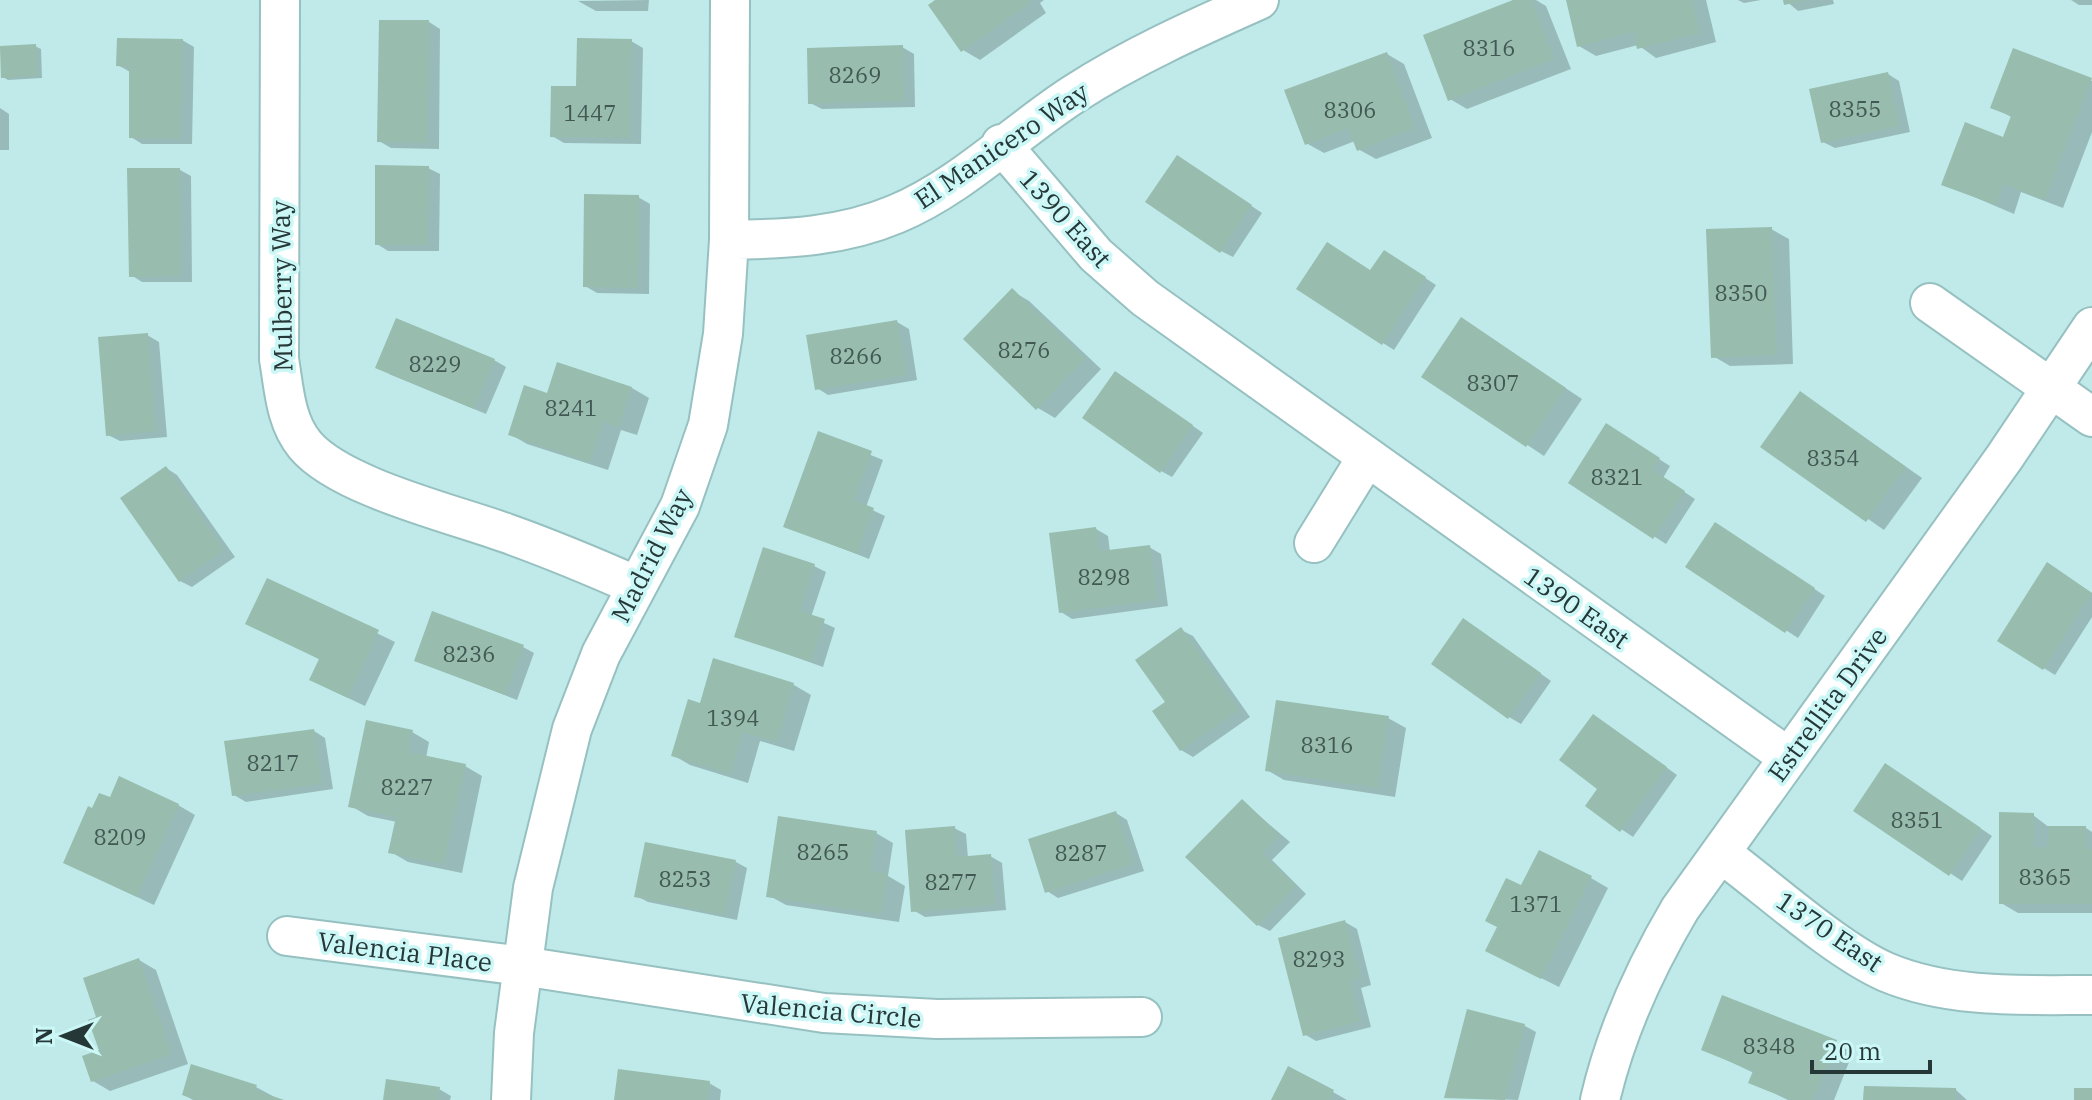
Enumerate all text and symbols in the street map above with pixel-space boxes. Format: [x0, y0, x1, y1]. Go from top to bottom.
house number: 8316 [1463, 33, 1515, 62]
house number: 8269 [829, 60, 881, 89]
street label: El Manicero Way [907, 74, 1095, 216]
house number: 8355 [1829, 94, 1881, 123]
house number: 8306 [1324, 95, 1376, 124]
house number: 1447 [564, 98, 616, 127]
street label: 1390 East [1013, 162, 1119, 274]
street label: Mulberry Way [263, 200, 299, 372]
house number: 8350 [1715, 278, 1767, 307]
house number: 8276 [998, 335, 1050, 364]
house number: 8266 [830, 341, 882, 370]
house number: 8229 [409, 349, 461, 378]
house number: 8307 [1467, 368, 1519, 397]
house number: 8241 [545, 393, 597, 422]
house number: 8354 [1807, 443, 1859, 472]
house number: 8321 [1591, 462, 1643, 491]
street label: Madrid Way [603, 482, 699, 628]
street label: 1390 East [1518, 558, 1636, 656]
house number: 8298 [1078, 562, 1130, 591]
street label: Estrellita Drive [1760, 620, 1894, 788]
house number: 8236 [443, 639, 495, 668]
house number: 1394 [707, 703, 759, 732]
house number: 8316 [1301, 730, 1353, 759]
house number: 8217 [247, 748, 299, 777]
house number: 8227 [381, 772, 433, 801]
house number: 8351 [1891, 805, 1943, 834]
house number: 8209 [94, 822, 146, 851]
house number: 8265 [797, 837, 849, 866]
house number: 8287 [1055, 838, 1107, 867]
house number: 8365 [2019, 862, 2071, 891]
house number: 8253 [659, 864, 711, 893]
house number: 8277 [925, 867, 977, 896]
street label: 1370 East [1770, 883, 1890, 979]
house number: 1371 [1510, 889, 1562, 918]
street label: Valencia Place [316, 923, 494, 979]
house number: 8293 [1293, 944, 1345, 973]
street label: Valencia Circle [739, 985, 923, 1035]
north arrow [24, 996, 104, 1076]
scale bar [1812, 1024, 1930, 1074]
text: N [29, 1027, 58, 1045]
house number: 8348 [1743, 1031, 1795, 1060]
text: 20 m [1824, 1035, 1881, 1067]

